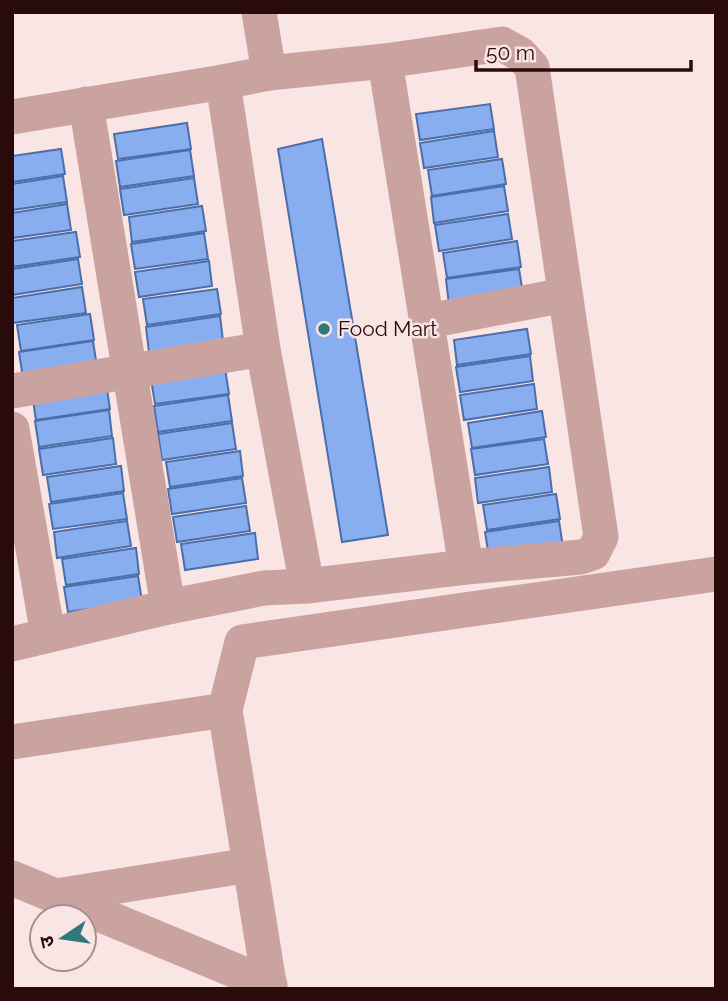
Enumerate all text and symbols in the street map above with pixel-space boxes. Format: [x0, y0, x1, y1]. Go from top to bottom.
scale bar [476, 28, 691, 72]
text: 50 m [486, 40, 535, 65]
place label: Food Mart [338, 316, 437, 341]
marker: Food Mart [316, 321, 332, 337]
north arrow [28, 903, 98, 973]
text: उ [34, 933, 58, 950]

